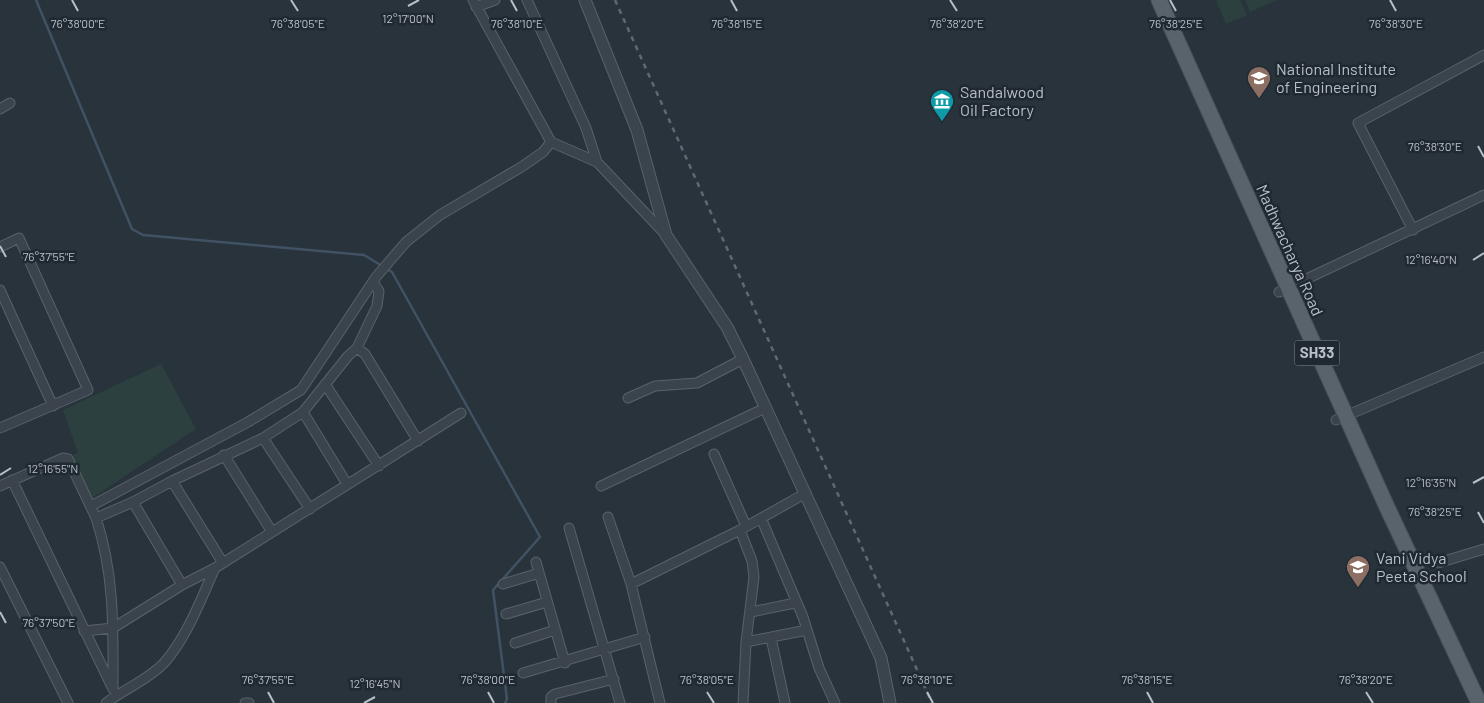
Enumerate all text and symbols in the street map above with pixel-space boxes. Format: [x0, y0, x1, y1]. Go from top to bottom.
text: 12°17'00"N [382, 11, 434, 25]
text: 76°38'00"E [51, 16, 105, 30]
text: 76°38'05"E [271, 16, 325, 30]
text: 76°38'10"E [491, 16, 543, 30]
text: 76°38'15"E [711, 16, 763, 30]
text: 76°38'20"E [930, 16, 984, 30]
text: 76°38'25"E [1149, 16, 1203, 30]
text: 76°38'30"E [1369, 16, 1423, 30]
place label: National Institute of Engineering [1276, 59, 1396, 96]
school or university icon: National Institute of Engineering [1246, 65, 1272, 99]
place label: Sandalwood Oil Factory [960, 82, 1044, 119]
museum icon: Sandalwood Oil Factory [929, 88, 955, 122]
text: 76°38'30"E [1408, 139, 1462, 153]
street label: Madhwacharya Road [1253, 181, 1328, 318]
text: 76°37'55"E [23, 249, 75, 263]
text: 12°16'40"N [1405, 252, 1457, 266]
road number: SH33 [1294, 340, 1340, 366]
text: 12°16'55"N [28, 461, 78, 475]
text: 12°16'35"N [1406, 475, 1456, 489]
text: 76°38'25"E [1408, 504, 1462, 518]
place label: Vani Vidya Peeta School [1376, 548, 1467, 585]
school or university icon: Vani Vidya Peeta School [1345, 554, 1371, 588]
text: 76°37'50"E [22, 615, 76, 629]
text: 76°37'55"E [242, 672, 294, 686]
text: 76°38'00"E [461, 672, 515, 686]
text: 76°38'05"E [680, 672, 734, 686]
text: 76°38'10"E [901, 672, 953, 686]
text: 76°38'15"E [1121, 672, 1173, 686]
text: 76°38'20"E [1339, 672, 1393, 686]
text: 12°16'45"N [349, 676, 401, 690]

